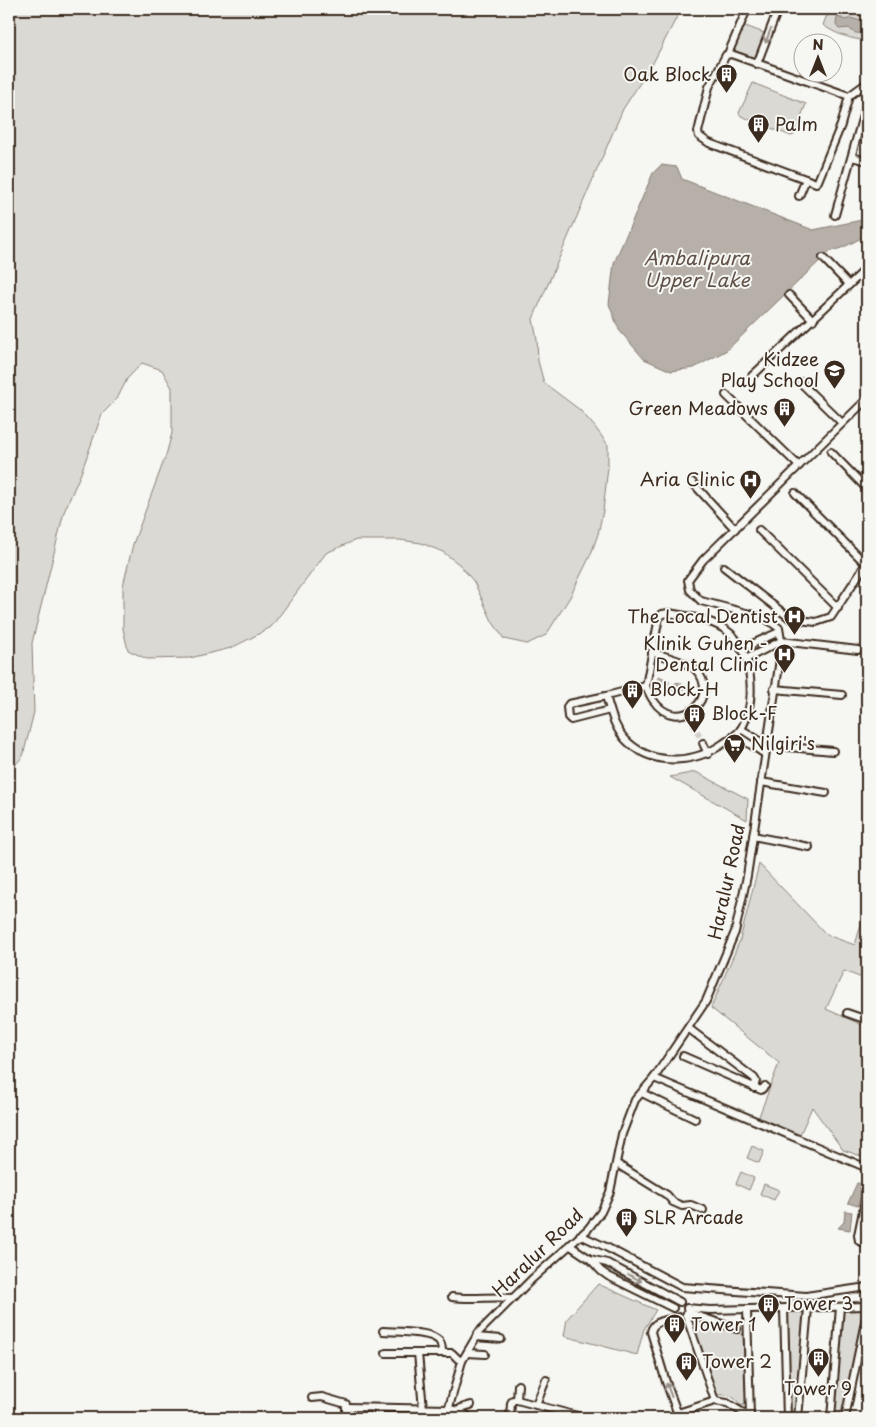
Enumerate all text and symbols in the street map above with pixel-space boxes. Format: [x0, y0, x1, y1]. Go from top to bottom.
one-way arrow [762, 28, 772, 43]
north arrow [794, 32, 844, 82]
text: N [812, 34, 824, 55]
place label: Oak Block [623, 60, 711, 87]
building icon: Oak Block [715, 63, 739, 94]
place label: Palm [775, 110, 818, 137]
building icon: Palm [747, 113, 771, 144]
water label: Ambalipura Upper Lake [644, 243, 751, 293]
place label: Kidzee Play School [720, 345, 819, 393]
school or university icon: Kidzee Play School [823, 358, 847, 389]
place label: Green Meadows [629, 394, 768, 421]
building icon: Green Meadows [772, 397, 796, 428]
place label: Aria Clinic [640, 465, 735, 492]
hospital icon: Aria Clinic [739, 468, 763, 499]
place label: The Local Dentist [627, 602, 778, 629]
hospital icon: The Local Dentist [782, 605, 806, 636]
place label: Klinik Guhen - Dental Clinic [643, 629, 768, 677]
hospital icon: Klinik Guhen - Dental Clinic [772, 642, 796, 673]
place label: Block-H [649, 675, 719, 702]
building icon: Block-H [621, 678, 645, 709]
place label: Block-F [711, 699, 777, 726]
building icon: Block-F [683, 702, 707, 733]
place label: Nilgiri's [751, 729, 815, 756]
supermarket icon: Nilgiri's [723, 732, 747, 763]
street label: Haralur Road [700, 821, 751, 942]
street label: Haralur Road [485, 1201, 589, 1303]
place label: SLR Arcade [643, 1203, 744, 1230]
building icon: SLR Arcade [615, 1206, 639, 1237]
one-way arrow [627, 1273, 642, 1283]
place label: Tower 3 [784, 1289, 853, 1316]
building icon: Tower 3 [756, 1292, 780, 1323]
place label: Tower 1 [691, 1310, 756, 1337]
building icon: Tower 1 [663, 1313, 687, 1344]
place label: Tower 2 [702, 1347, 772, 1374]
building icon: Tower 9 [806, 1347, 830, 1378]
building icon: Tower 2 [674, 1350, 698, 1381]
place label: Tower 9 [784, 1374, 852, 1401]
one-way arrow [664, 1382, 673, 1398]

